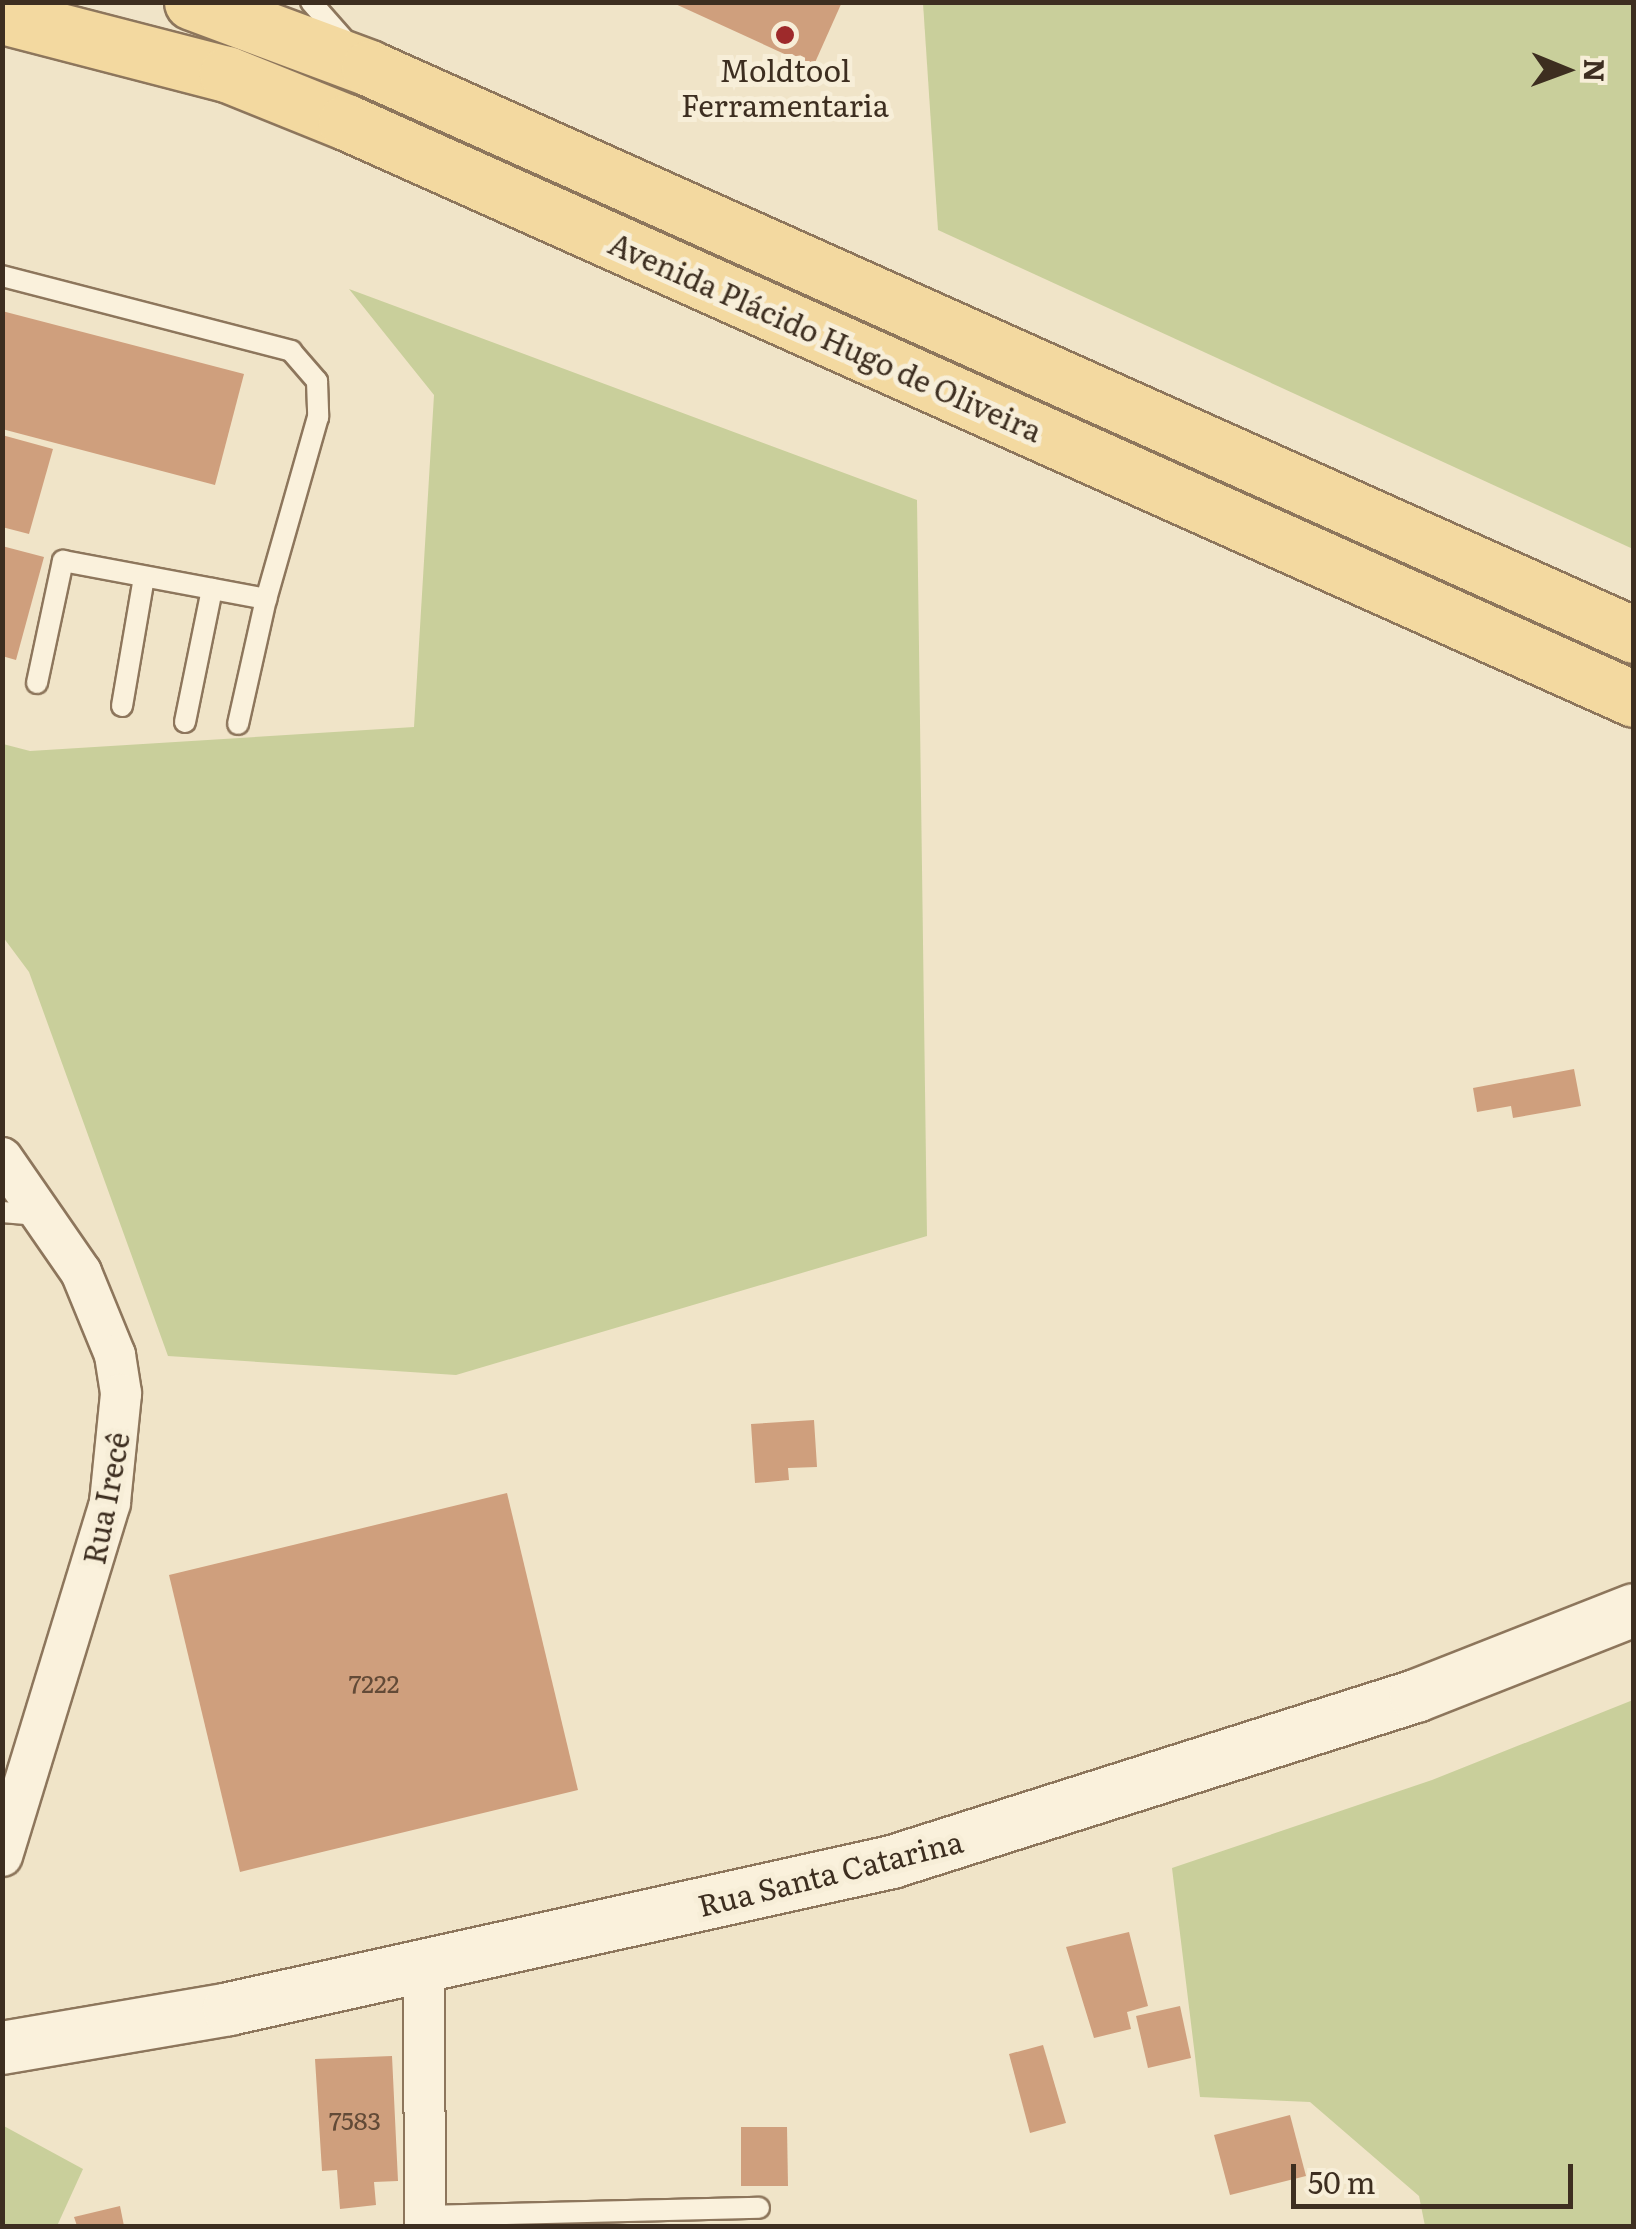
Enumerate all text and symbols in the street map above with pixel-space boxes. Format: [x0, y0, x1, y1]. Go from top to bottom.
north arrow [1516, 20, 1616, 120]
marker: Moldtool Ferramentaria [774, 24, 796, 46]
place label: Moldtool Ferramentaria [681, 51, 889, 122]
text: N [1575, 58, 1617, 83]
street label: Avenida Plácido Hugo de Oliveira [604, 224, 1048, 448]
street label: Rua Irecê [75, 1429, 135, 1567]
house number: 7222 [349, 1668, 399, 1698]
street label: Rua Santa Catarina [694, 1822, 966, 1922]
house number: 7583 [329, 2105, 381, 2135]
scale bar [1296, 2144, 1578, 2206]
text: 50 m [1308, 2159, 1376, 2203]

